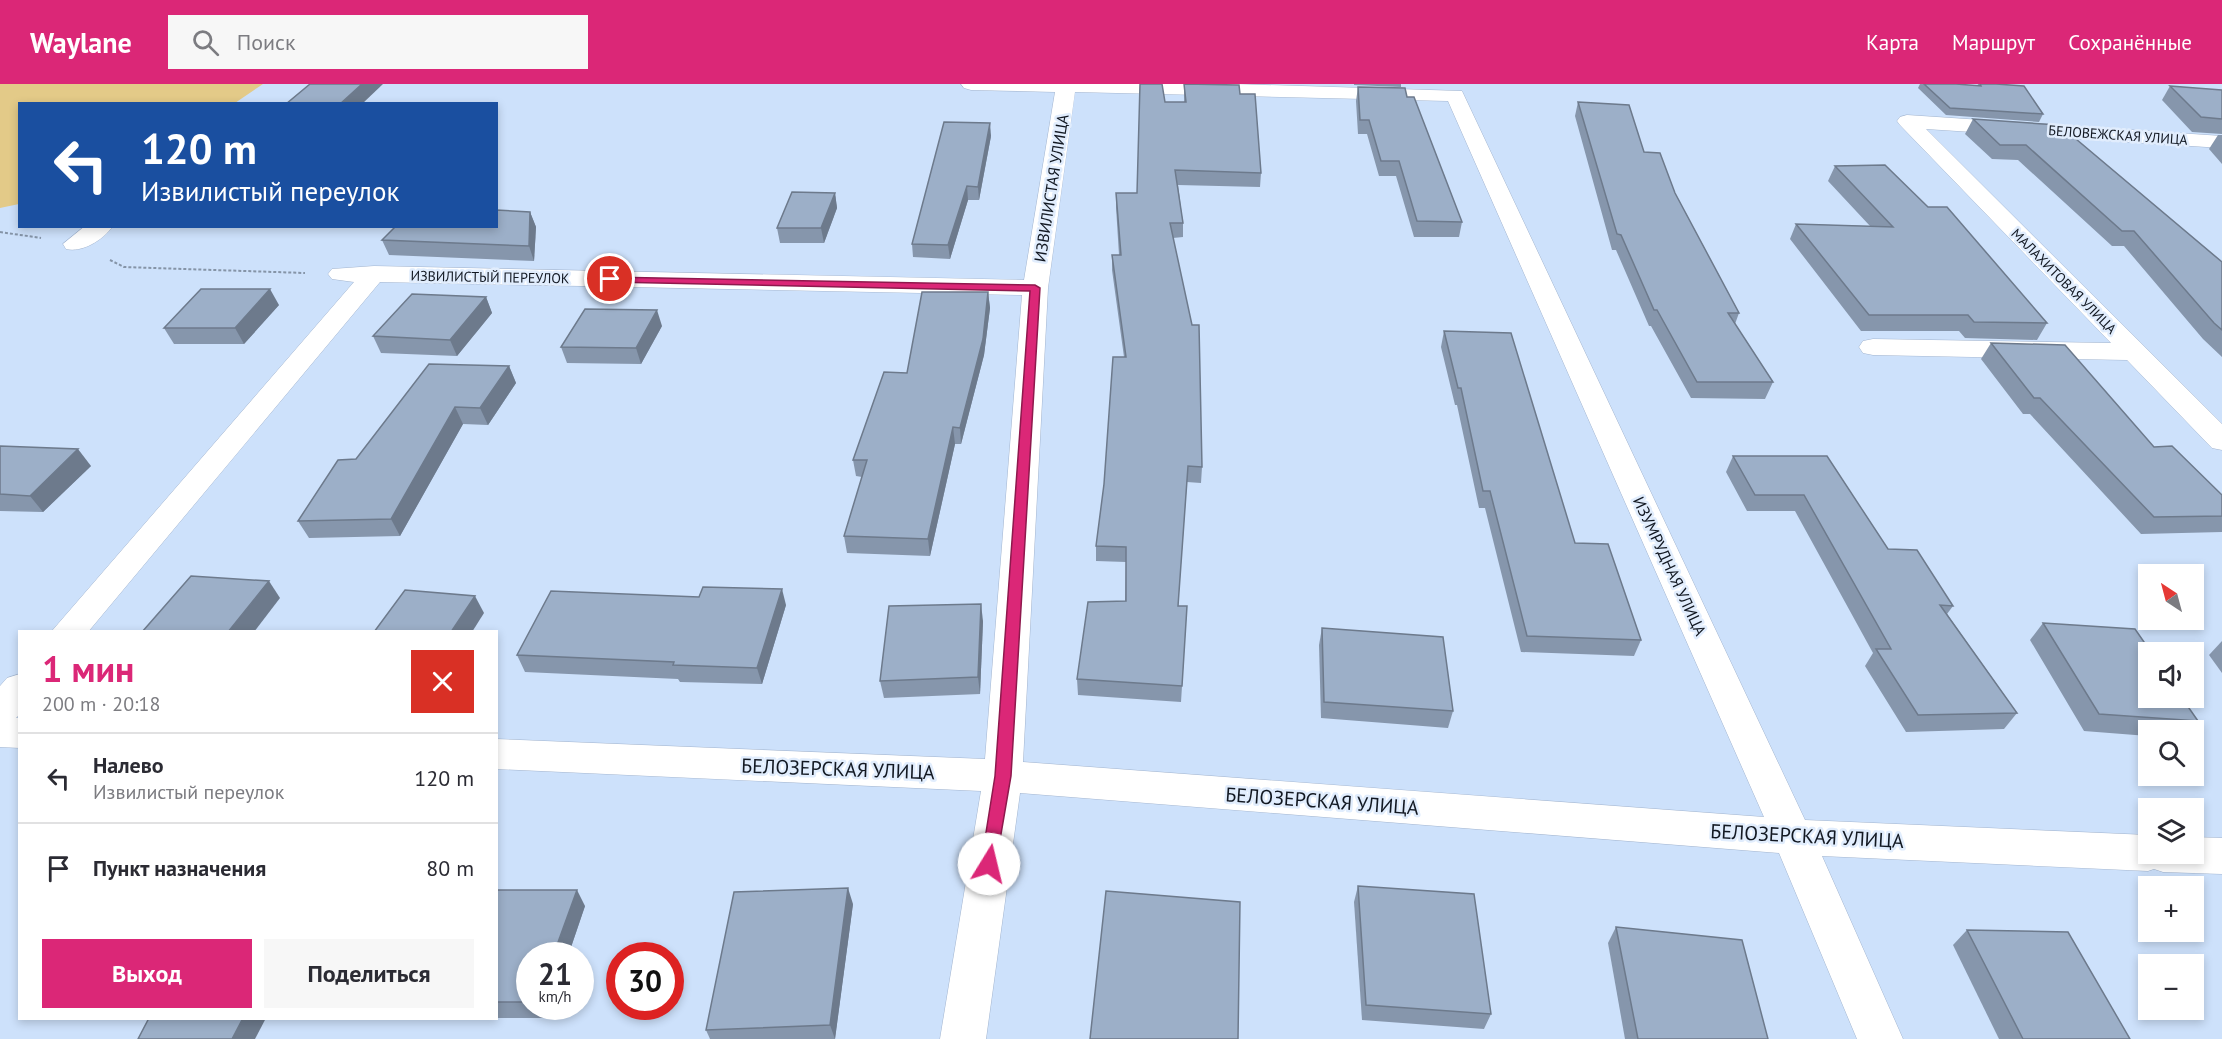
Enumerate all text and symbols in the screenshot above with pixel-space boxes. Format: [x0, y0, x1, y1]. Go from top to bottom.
search box [168, 15, 588, 69]
text: Waylane [30, 24, 132, 61]
icon: search [189, 26, 222, 59]
text: Поиск [237, 28, 295, 56]
text: Карта [1866, 29, 1919, 56]
text: Маршрут [1952, 29, 2035, 56]
text: Сохранённые [2068, 29, 2192, 56]
street label: ИЗВИЛИСТАЯ УЛИЦА [1029, 112, 1073, 263]
text: 120 m [141, 121, 257, 176]
street label: БЕЛОВЕЖСКАЯ УЛИЦА [2048, 121, 2189, 149]
icon: left [42, 126, 120, 204]
text: Извилистый переулок [141, 174, 399, 208]
street label: МАЛАХИТОВАЯ УЛИЦА [2007, 224, 2121, 338]
pin [584, 253, 635, 304]
icon: arrive [593, 262, 626, 295]
street label: ИЗВИЛИСТЫЙ ПЕРЕУЛОК [410, 267, 570, 287]
street label: ИЗУМРУДНАЯ УЛИЦА [1629, 493, 1711, 639]
north arrow [2138, 564, 2204, 630]
map controls [2138, 564, 2204, 1020]
button: sound [2138, 642, 2204, 708]
text: 1 мин [42, 645, 134, 692]
button: close [411, 650, 474, 713]
text: 200 m · 20:18 [42, 691, 160, 717]
button: search [2138, 720, 2204, 786]
text: Налево [93, 751, 164, 779]
street label: БЕЛОЗЕРСКАЯ УЛИЦА [741, 753, 936, 785]
icon: left [42, 762, 75, 795]
text: 120 m [414, 764, 474, 792]
text: Извилистый переулок [93, 779, 284, 805]
street label: БЕЛОЗЕРСКАЯ УЛИЦА [1224, 781, 1420, 821]
button: layers [2138, 798, 2204, 864]
street label: БЕЛОЗЕРСКАЯ УЛИЦА [1710, 818, 1905, 854]
position arrow [957, 832, 1021, 896]
icon: arrive [42, 852, 75, 885]
text: Пункт назначения [93, 854, 266, 882]
text: 80 m [426, 854, 474, 882]
button: + [2138, 876, 2204, 942]
button: Выход [42, 939, 252, 1008]
button: Поделиться [264, 939, 474, 1008]
speed limit sign: 30 [606, 942, 684, 1020]
text: 21 [538, 954, 572, 993]
button: − [2138, 954, 2204, 1020]
text: km/h [539, 987, 571, 1006]

